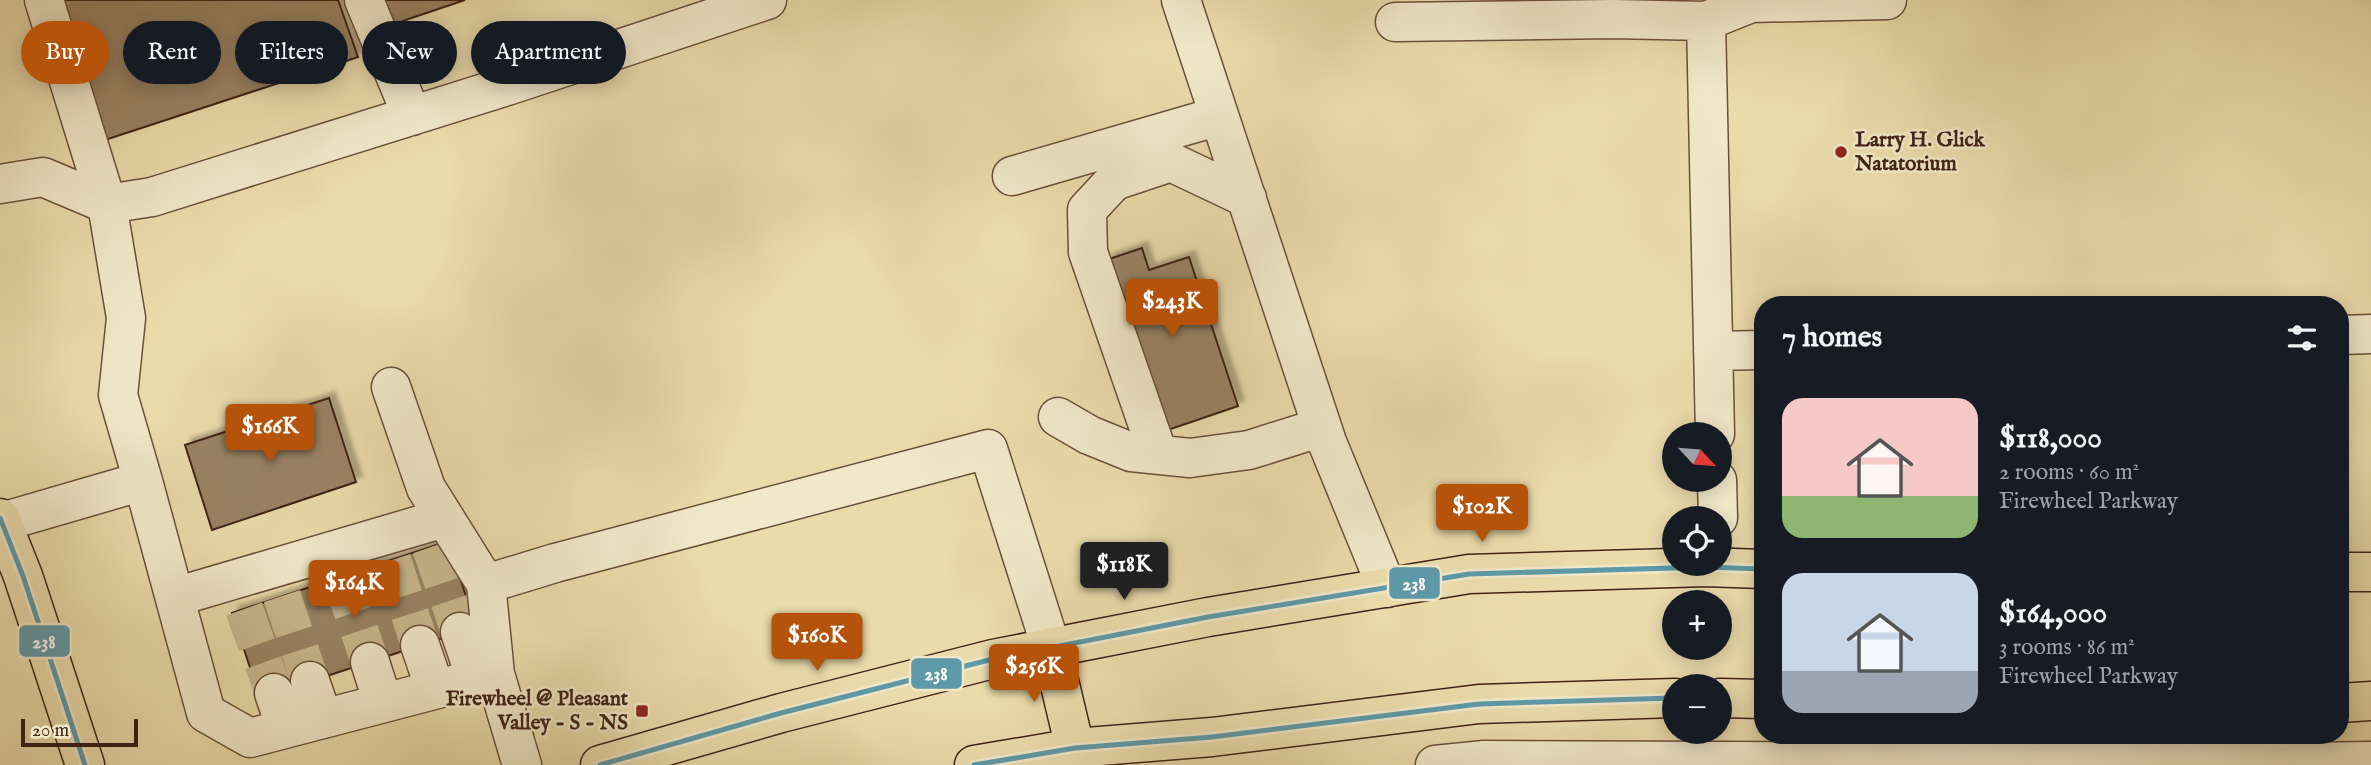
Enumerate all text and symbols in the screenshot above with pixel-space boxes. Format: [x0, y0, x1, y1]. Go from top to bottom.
chip: Buy [21, 21, 109, 84]
chip: Rent [123, 21, 221, 84]
chip: Filters [235, 21, 348, 84]
chip: New [362, 21, 457, 84]
chip: Apartment [471, 21, 626, 84]
place label: Larry H. Glick Natatorium [1854, 127, 1985, 178]
marker: Larry H. Glick Natatorium [1833, 144, 1849, 160]
pin: $243K [1123, 280, 1221, 339]
text: $243K [1142, 287, 1202, 316]
text: 7 homes [1782, 319, 1882, 357]
icon: filters [2283, 319, 2321, 357]
pin: $166K [221, 405, 319, 464]
text: $166K [241, 412, 299, 441]
text: $118,000 [1999, 420, 2102, 458]
north arrow [1662, 422, 1732, 492]
map controls [1662, 422, 1732, 744]
icon: home [1838, 426, 1922, 510]
text: 2 rooms · 60 m² [1999, 458, 2139, 487]
pin: $102K [1433, 484, 1531, 544]
text: Firewheel Parkway [1999, 487, 2178, 516]
text: $102K [1452, 492, 1512, 521]
button: locate [1662, 506, 1732, 576]
pin: $118K [1075, 542, 1173, 602]
text: $118K [1096, 550, 1152, 579]
pin: $164K [305, 560, 403, 620]
line badge: 238 [1388, 566, 1441, 600]
text: $164K [325, 568, 383, 597]
text: 238 [1402, 573, 1426, 597]
button: + [1662, 590, 1732, 660]
text: $164,000 [1999, 595, 2107, 633]
icon: home [1838, 601, 1922, 685]
pin: $160K [768, 614, 866, 673]
text: $160K [788, 621, 846, 650]
line badge: 238 [18, 624, 71, 658]
text: 238 [32, 631, 56, 655]
text: 3 rooms · 86 m² [1999, 633, 2135, 662]
pin: $256K [985, 644, 1083, 704]
text: $256K [1005, 652, 1063, 681]
line badge: 238 [910, 657, 963, 690]
text: Firewheel Parkway [1999, 662, 2178, 691]
text: 238 [924, 663, 948, 687]
button: − [1662, 674, 1732, 744]
place label: Firewheel @ Pleasant Valley - S - NS [446, 686, 629, 737]
marker: Firewheel @ Pleasant Valley - S - NS [634, 703, 650, 719]
scale bar [21, 716, 138, 748]
text: 20 m [32, 719, 69, 743]

